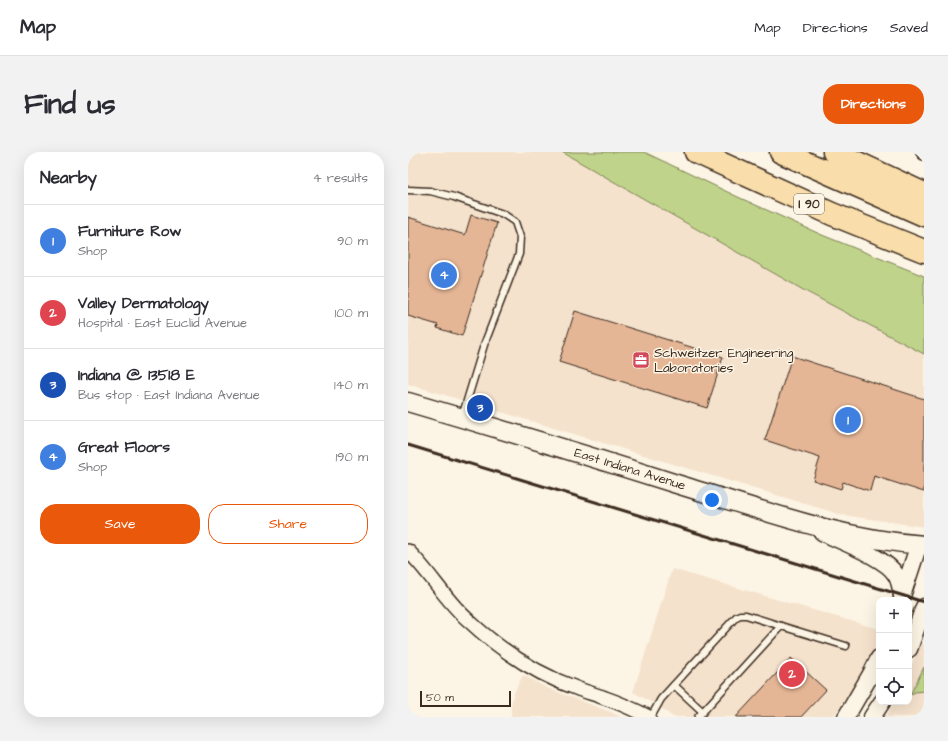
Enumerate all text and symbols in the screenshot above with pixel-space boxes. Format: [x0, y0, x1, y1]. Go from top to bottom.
text: Map [20, 14, 56, 41]
text: Map [754, 18, 781, 38]
text: Directions [803, 18, 868, 38]
text: Saved [890, 18, 928, 38]
button: Directions [823, 84, 924, 124]
text: Find us [24, 85, 115, 124]
text: Nearby [40, 166, 97, 190]
text: 4 results [313, 169, 368, 187]
road number: I 90 [794, 194, 824, 214]
text: Furniture Row [78, 221, 181, 242]
text: 1 [52, 232, 54, 250]
text: 90 m [337, 232, 368, 250]
text: Shop [78, 242, 107, 260]
pin: 4 [431, 260, 457, 290]
text: Valley Dermatology [78, 293, 209, 314]
text: 2 [49, 304, 57, 322]
text: 100 m [335, 304, 368, 322]
text: Hospital · East Euclid Avenue [78, 314, 247, 332]
place label: Schweitzer Engineering Laboratories [654, 344, 794, 377]
office icon: Schweitzer Engineering Laboratories [631, 350, 651, 370]
text: Indiana @ 13518 E [78, 365, 195, 386]
text: 3 [50, 376, 56, 394]
text: 140 m [334, 376, 368, 394]
text: Bus stop · East Indiana Avenue [78, 386, 260, 404]
pin: 3 [467, 393, 493, 423]
pin: 1 [835, 405, 861, 435]
text: Great Floors [78, 437, 170, 458]
street label: East Indiana Avenue [572, 443, 688, 495]
text: 4 [49, 448, 57, 466]
text: 190 m [335, 448, 368, 466]
text: Shop [78, 458, 107, 476]
your location [702, 490, 722, 510]
button: Save [40, 504, 200, 544]
button: Share [208, 504, 368, 544]
map controls [876, 597, 912, 705]
button: + [876, 597, 912, 633]
button: − [876, 633, 912, 669]
pin: 2 [779, 659, 805, 689]
button: locate [876, 669, 912, 705]
scale bar [420, 689, 511, 708]
text: 50 m [426, 690, 454, 705]

